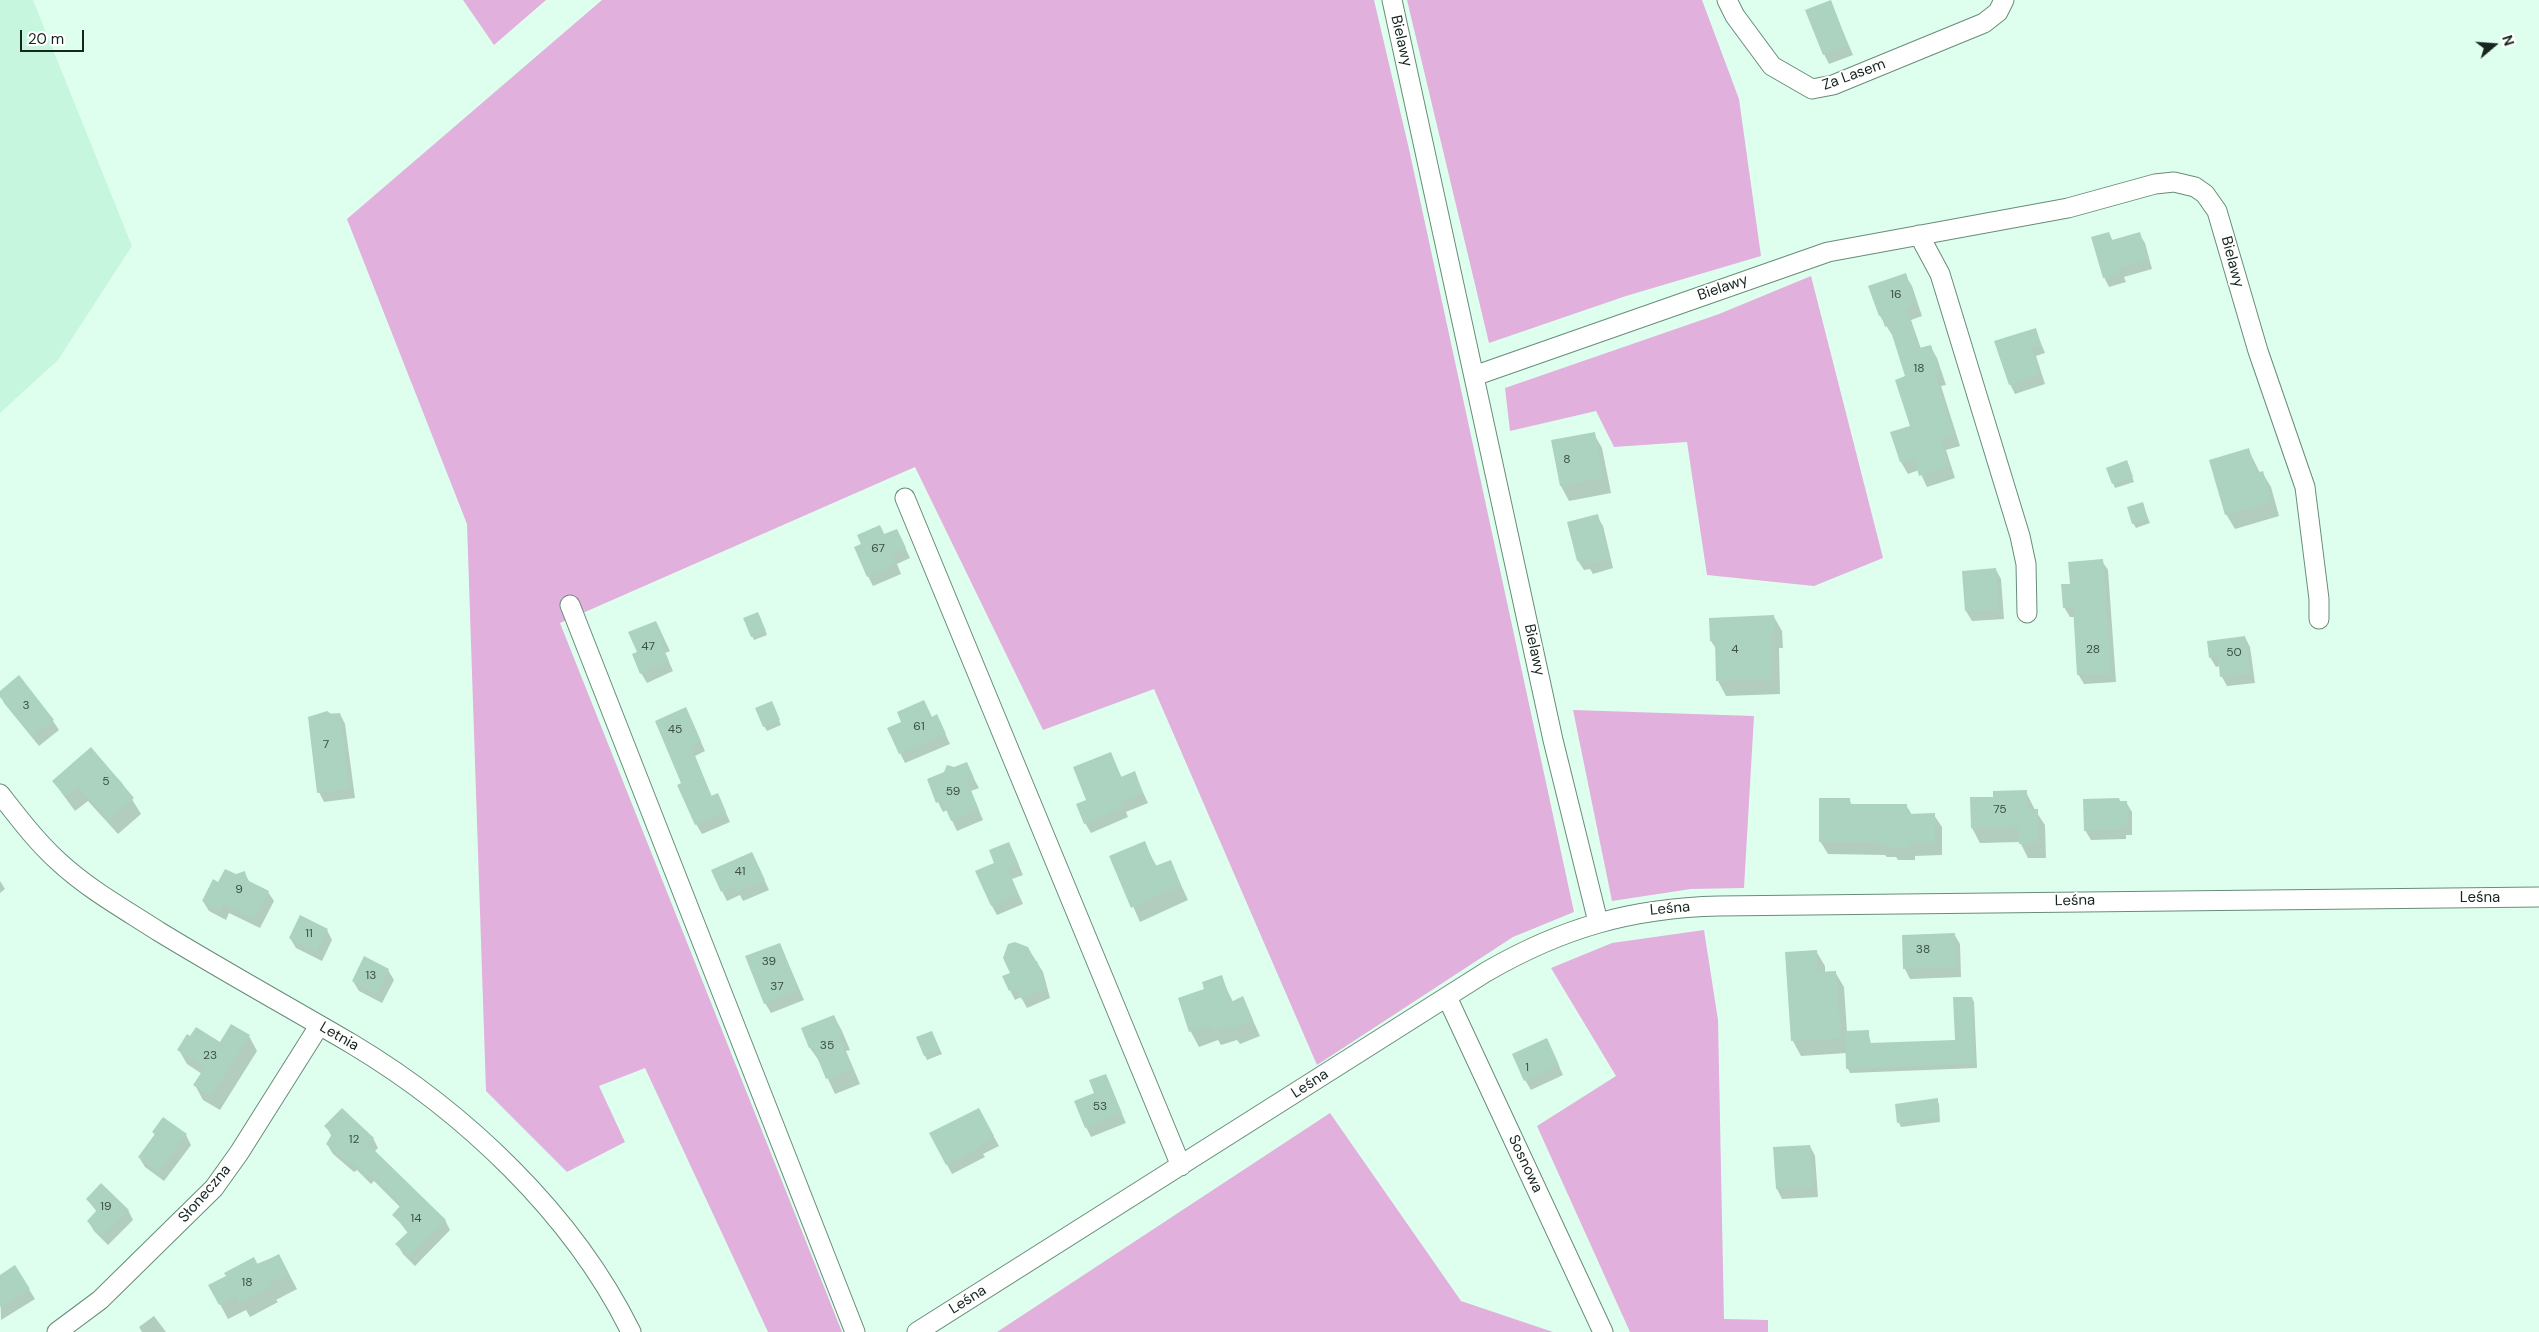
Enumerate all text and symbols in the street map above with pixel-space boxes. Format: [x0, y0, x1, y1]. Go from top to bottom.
street label: Bielawy [1386, 13, 1416, 69]
scale bar [22, 20, 86, 52]
north arrow [2469, 20, 2519, 70]
text: 20 m [28, 29, 64, 49]
text: N [2498, 33, 2518, 48]
street label: Za Lasem [1820, 55, 1888, 95]
street label: Bielawy [2217, 234, 2247, 290]
street label: Bielawy [1695, 271, 1751, 305]
house number: 16 [1890, 288, 1902, 302]
house number: 18 [1913, 362, 1925, 376]
house number: 8 [1563, 453, 1571, 467]
house number: 67 [871, 542, 885, 556]
street label: Bielawy [1520, 623, 1548, 677]
house number: 47 [641, 640, 655, 654]
house number: 4 [1731, 643, 1739, 657]
house number: 28 [2086, 643, 2100, 657]
house number: 50 [2226, 646, 2242, 660]
house number: 3 [22, 699, 30, 713]
house number: 61 [913, 720, 925, 734]
house number: 45 [668, 723, 682, 737]
house number: 7 [323, 738, 329, 752]
house number: 5 [102, 775, 110, 789]
house number: 59 [946, 785, 960, 799]
house number: 75 [1993, 803, 2007, 817]
house number: 41 [734, 865, 746, 879]
house number: 9 [235, 883, 243, 897]
street label: Leśna [2460, 889, 2500, 907]
street label: Leśna [2055, 892, 2095, 910]
street label: Leśna [1649, 898, 1691, 920]
house number: 11 [305, 927, 313, 941]
house number: 38 [1916, 943, 1930, 957]
house number: 39 [762, 955, 776, 969]
house number: 13 [366, 969, 376, 983]
house number: 37 [770, 980, 784, 994]
street label: Letnia [316, 1019, 362, 1055]
house number: 35 [820, 1039, 834, 1053]
house number: 23 [203, 1049, 217, 1063]
house number: 1 [1525, 1061, 1529, 1075]
street label: Leśna [1288, 1065, 1332, 1103]
house number: 53 [1093, 1100, 1107, 1114]
street label: Sosnowa [1504, 1132, 1546, 1196]
house number: 12 [349, 1133, 359, 1147]
street label: Słoneczna [175, 1161, 235, 1227]
house number: 19 [100, 1200, 112, 1214]
house number: 14 [410, 1212, 422, 1226]
house number: 18 [241, 1276, 253, 1290]
street label: Leśna [946, 1282, 990, 1318]

